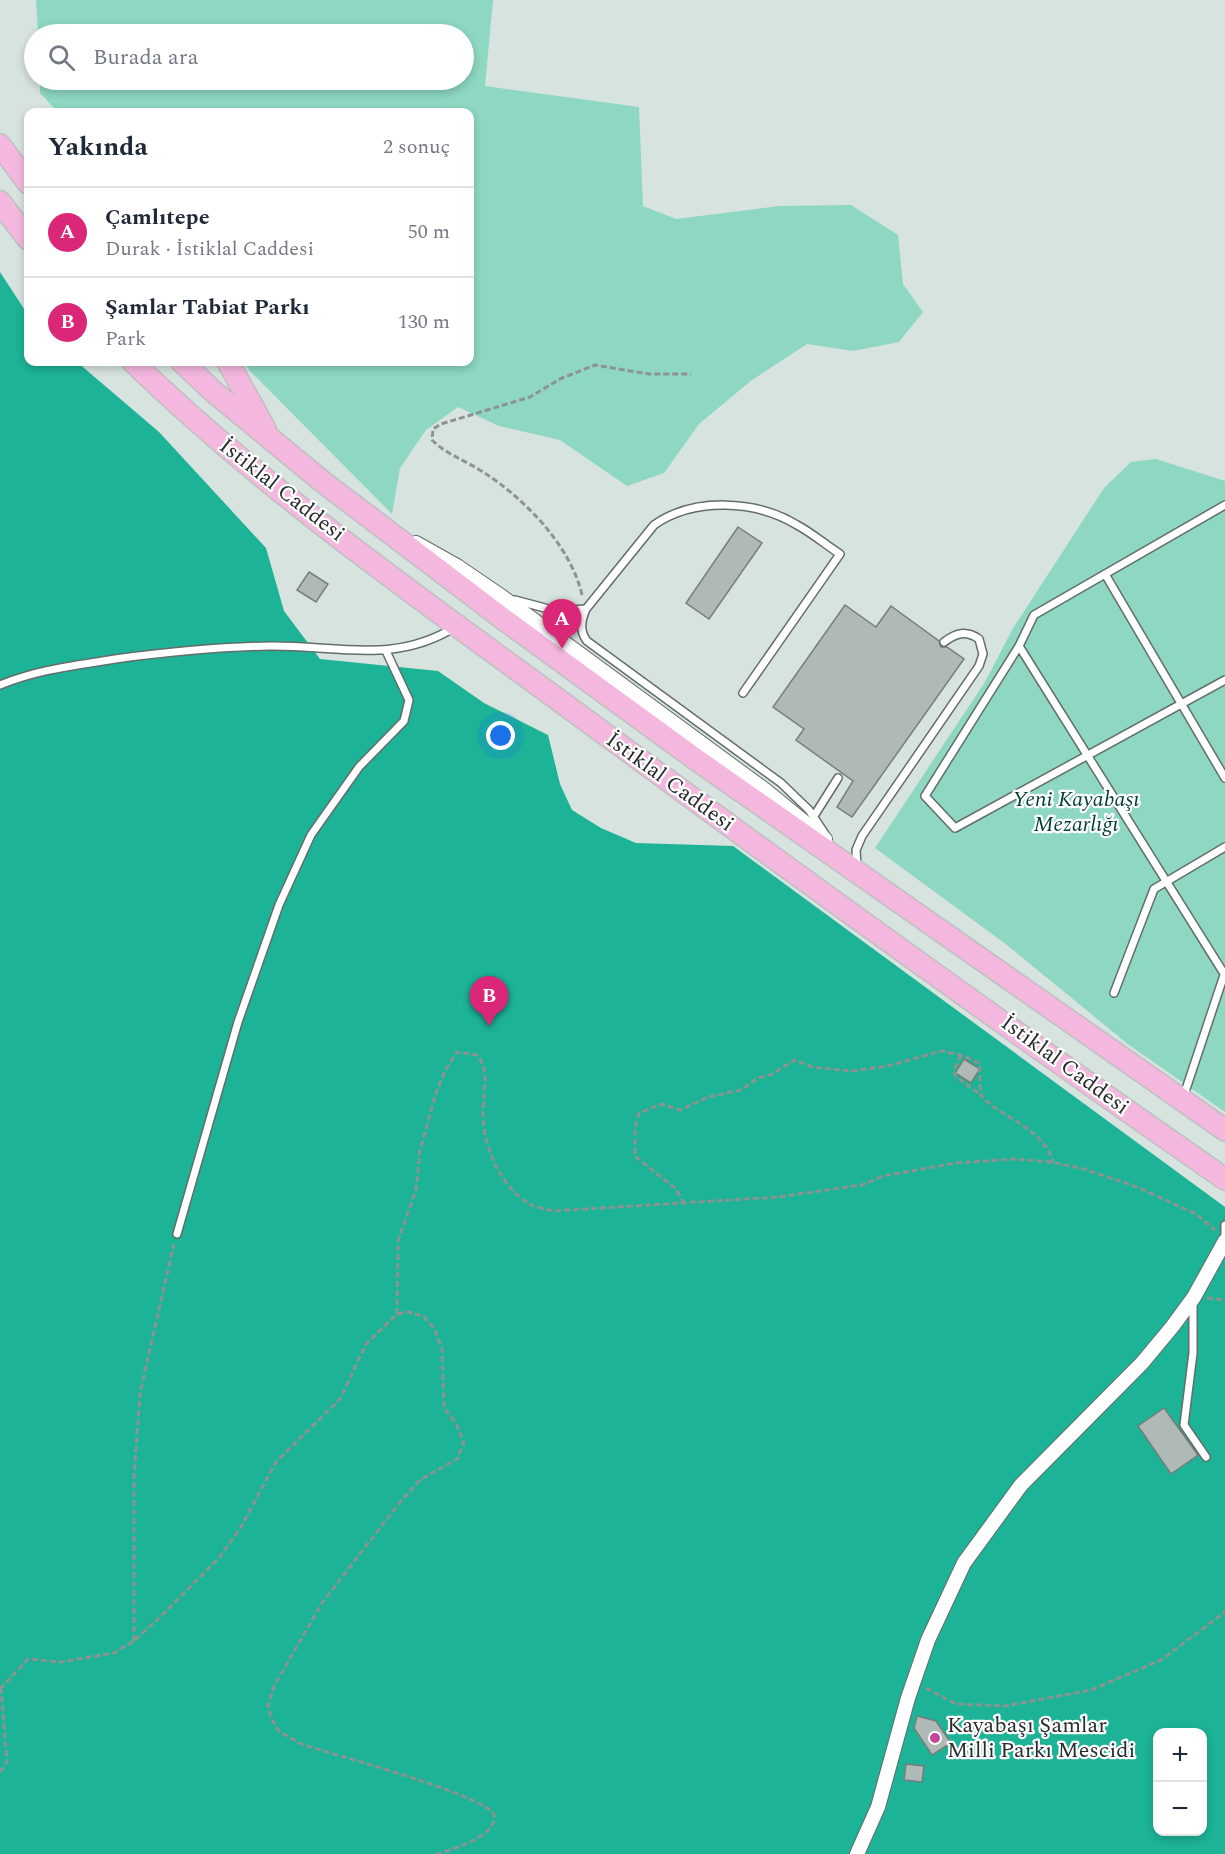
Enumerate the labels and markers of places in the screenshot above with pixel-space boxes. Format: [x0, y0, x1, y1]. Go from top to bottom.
pin: A [542, 600, 582, 649]
pin: B [470, 976, 508, 1026]
place label: Kayabaşı Şamlar Milli Parkı Mescidi [947, 1709, 1135, 1767]
marker: Kayabaşı Şamlar Milli Parkı Mescidi [928, 1731, 942, 1745]

